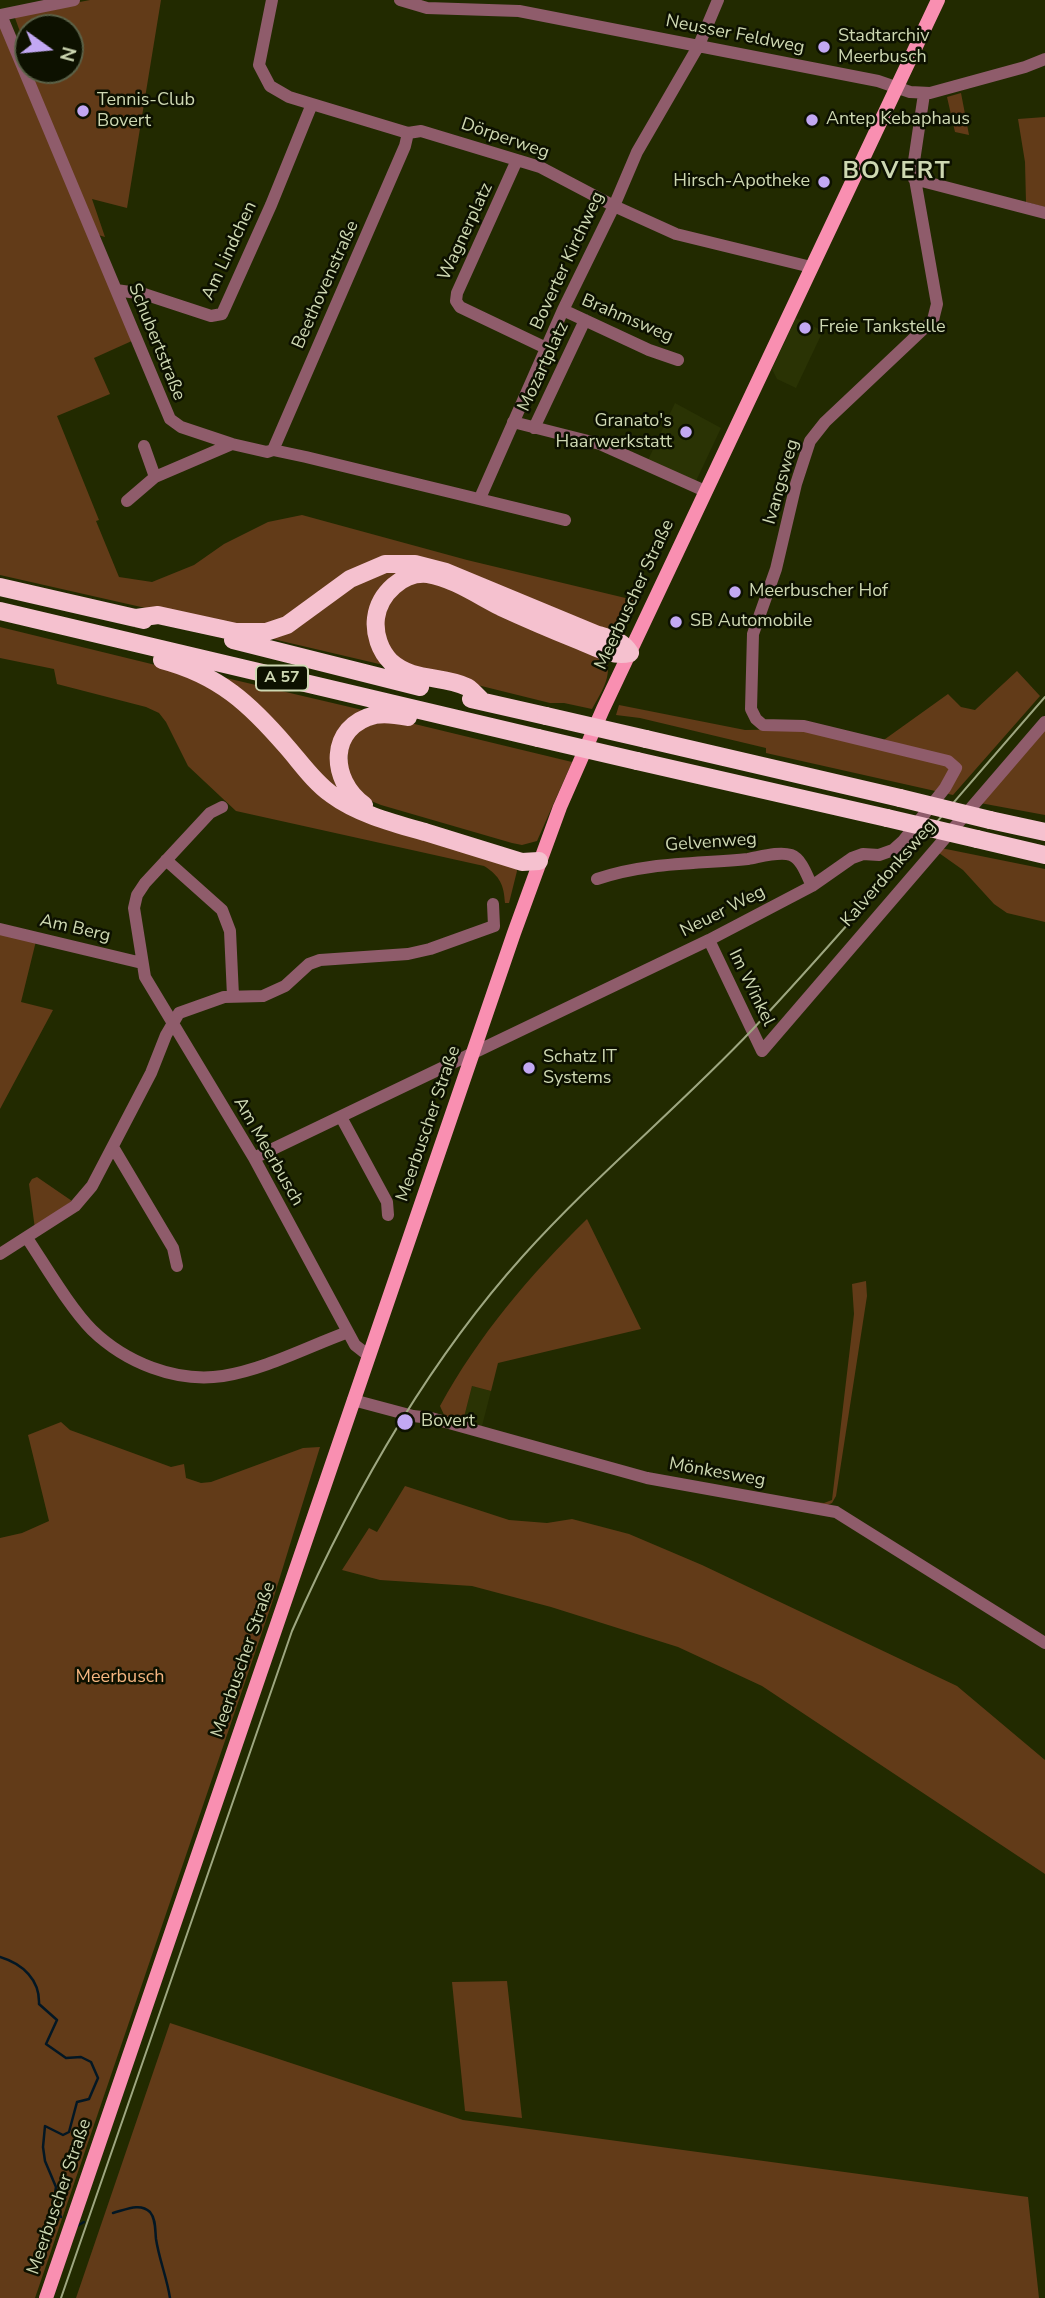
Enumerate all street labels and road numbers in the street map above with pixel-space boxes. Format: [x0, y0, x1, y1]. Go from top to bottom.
street label: Neusser Feldweg [664, 11, 806, 59]
street label: Dörperweg [458, 114, 552, 164]
street label: Wagnerplatz [434, 180, 498, 284]
street label: Boverter Kirchweg [527, 189, 609, 333]
street label: Am Lindchen [198, 198, 262, 304]
street label: Beethovenstraße [288, 218, 364, 352]
street label: Schubertstraße [123, 280, 189, 404]
street label: Brahmsweg [578, 290, 676, 348]
street label: Mozartplatz [514, 319, 574, 415]
street label: Ivangsweg [760, 437, 804, 527]
street label: Meerbuscher Straße [591, 516, 679, 674]
road number: A 57 [256, 666, 308, 691]
street label: Kalverdonksweg [837, 816, 941, 932]
street label: Gelvenweg [664, 829, 758, 857]
street label: Neuer Weg [677, 881, 769, 943]
street label: Am Berg [38, 910, 112, 948]
street label: Im Winkel [723, 946, 779, 1030]
street label: Meerbuscher Straße [392, 1043, 466, 1205]
street label: Am Meerbusch [228, 1094, 308, 1210]
street label: Mönkesweg [667, 1454, 767, 1492]
street label: Meerbuscher Straße [207, 1579, 281, 1741]
street label: Meerbuscher Straße [23, 2116, 97, 2278]

